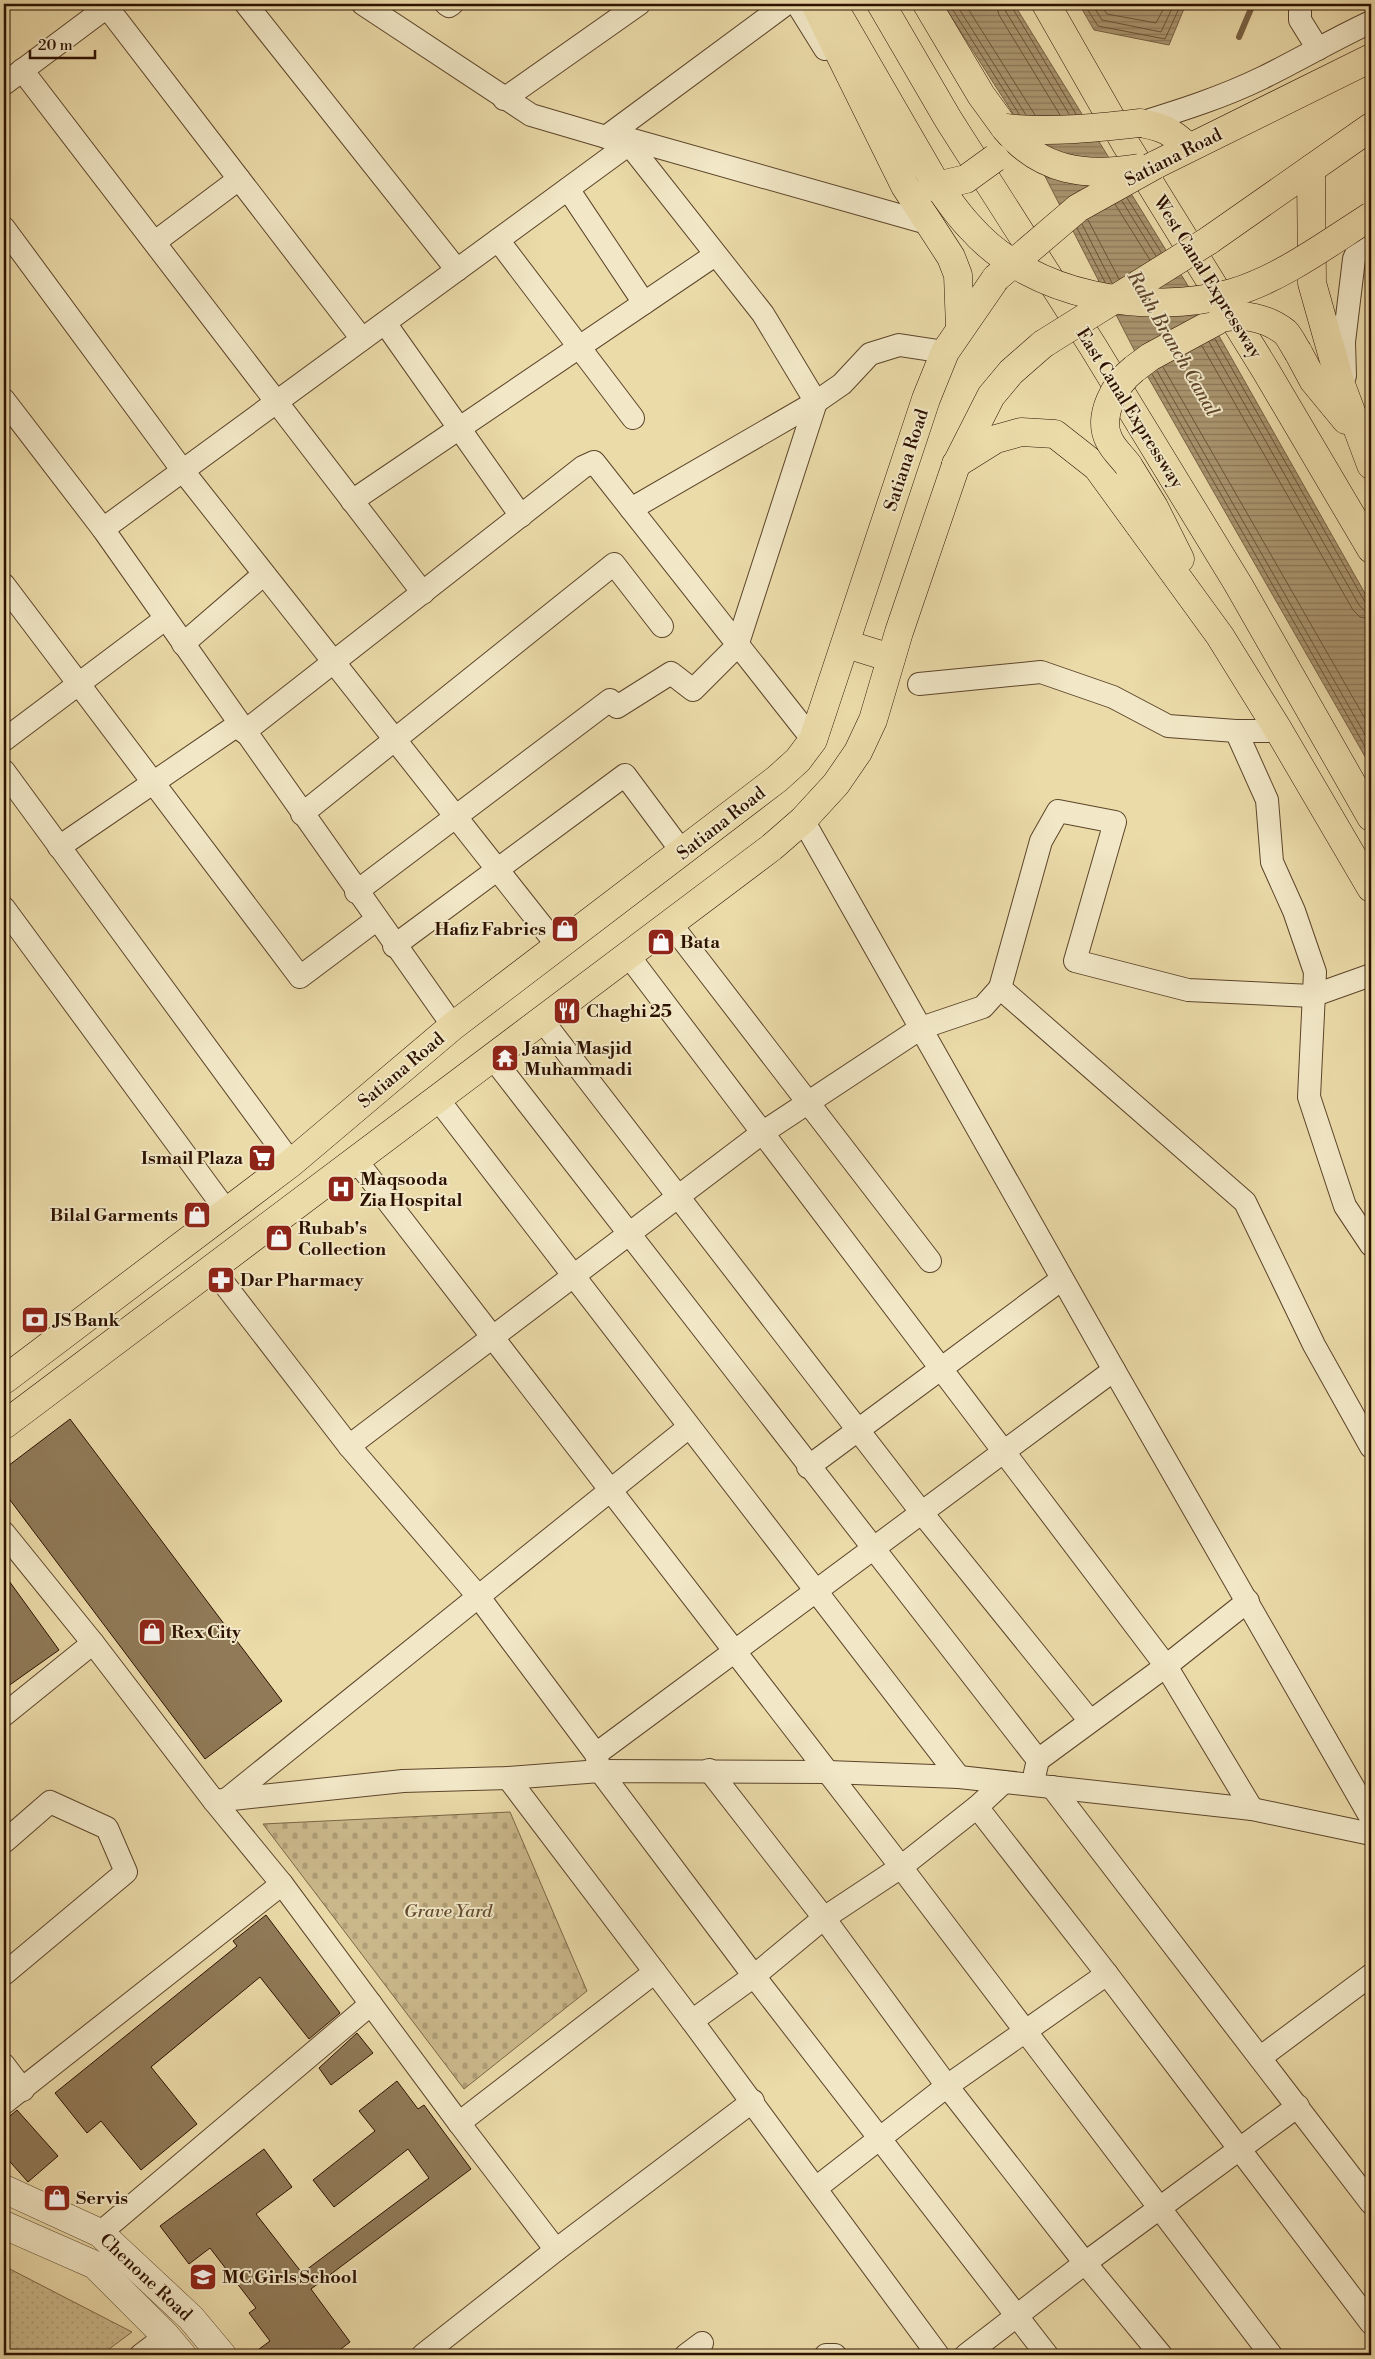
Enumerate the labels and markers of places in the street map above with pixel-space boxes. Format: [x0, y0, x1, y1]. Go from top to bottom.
shop icon: Hafiz Fabrics [550, 914, 580, 944]
place label: Hafiz Fabrics [434, 918, 546, 941]
shop icon: Bata [646, 927, 676, 957]
place label: Bata [680, 931, 720, 954]
restaurant icon: Chaghi 25 [552, 996, 582, 1026]
place label: Chaghi 25 [586, 1000, 672, 1023]
place label: Jamia Masjid Muhammadi [521, 1037, 632, 1081]
temple icon: Jamia Masjid Muhammadi [490, 1043, 520, 1073]
supermarket icon: Ismail Plaza [247, 1143, 277, 1173]
place label: Ismail Plaza [141, 1147, 243, 1170]
place label: Maqsooda Zia Hospital [360, 1168, 463, 1212]
hospital icon: Maqsooda Zia Hospital [326, 1174, 356, 1204]
shop icon: Bilal Garments [182, 1200, 212, 1230]
place label: Bilal Garments [50, 1204, 178, 1227]
place label: Rubab's Collection [298, 1217, 386, 1261]
shop icon: Rubab's Collection [264, 1223, 294, 1253]
pharmacy icon: Dar Pharmacy [206, 1265, 236, 1295]
place label: Dar Pharmacy [240, 1269, 364, 1292]
bank icon: JS Bank [20, 1305, 50, 1335]
place label: JS Bank [51, 1309, 120, 1332]
shop icon: Rex City [137, 1617, 167, 1647]
place label: Rex City [171, 1621, 242, 1644]
shop icon: Servis [42, 2183, 72, 2213]
place label: Servis [76, 2187, 128, 2210]
school or university icon: MC Girls School [188, 2262, 218, 2292]
place label: MC Girls School [222, 2266, 357, 2289]

